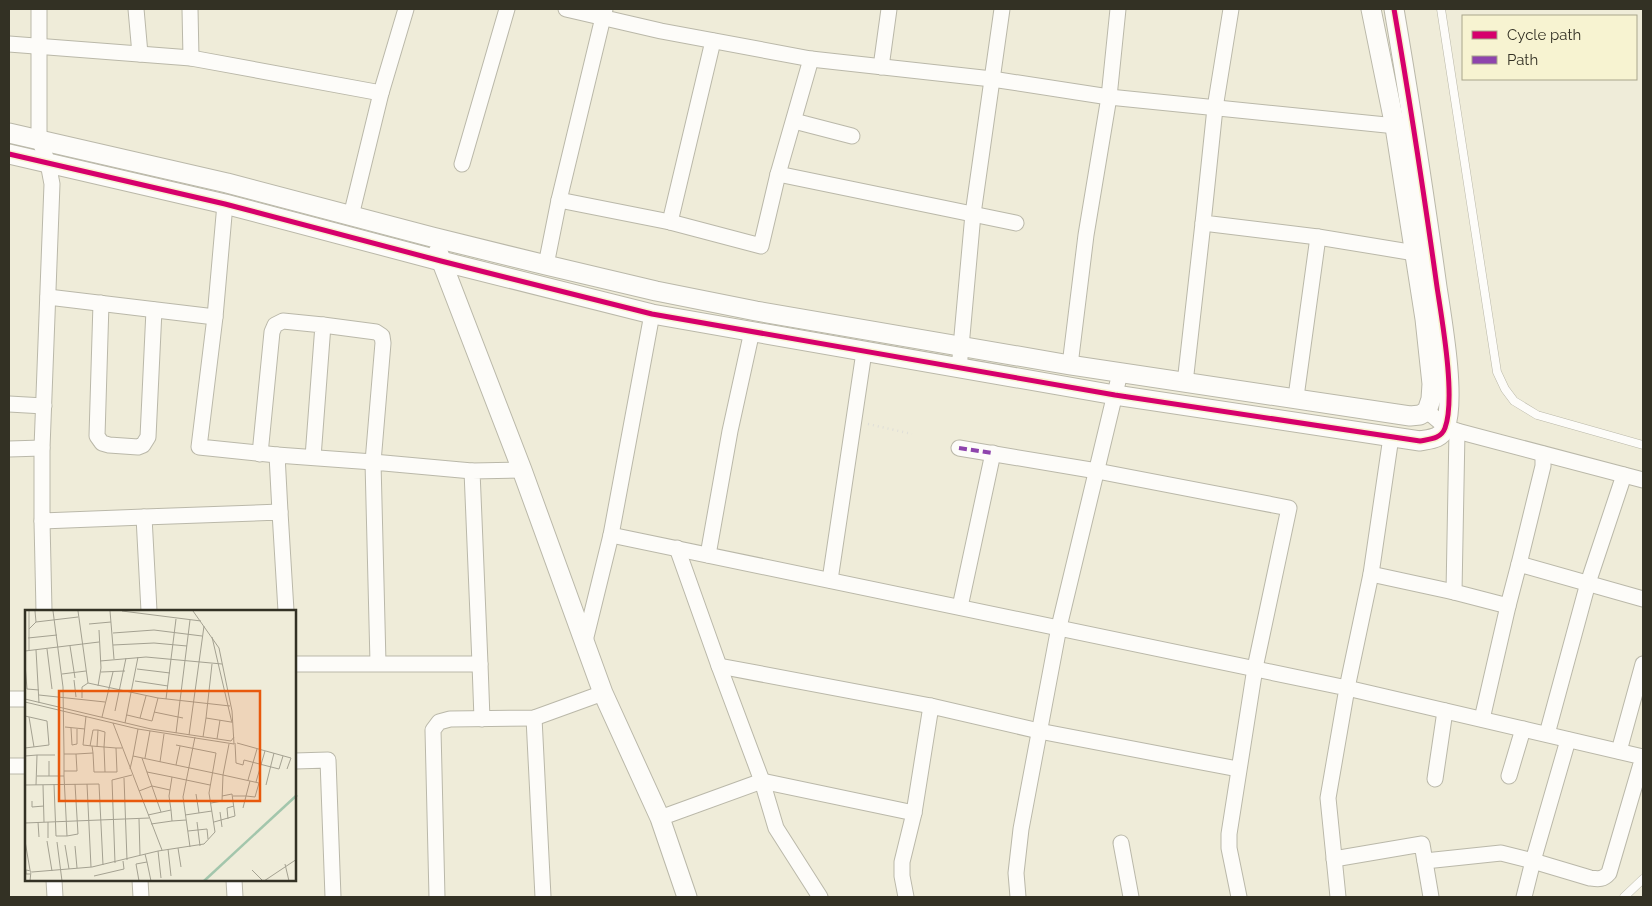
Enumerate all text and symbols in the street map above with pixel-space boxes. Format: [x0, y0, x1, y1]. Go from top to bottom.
legend [1462, 15, 1637, 80]
text: Cycle path [1507, 26, 1581, 44]
text: Path [1507, 51, 1538, 69]
inset map [25, 610, 296, 881]

